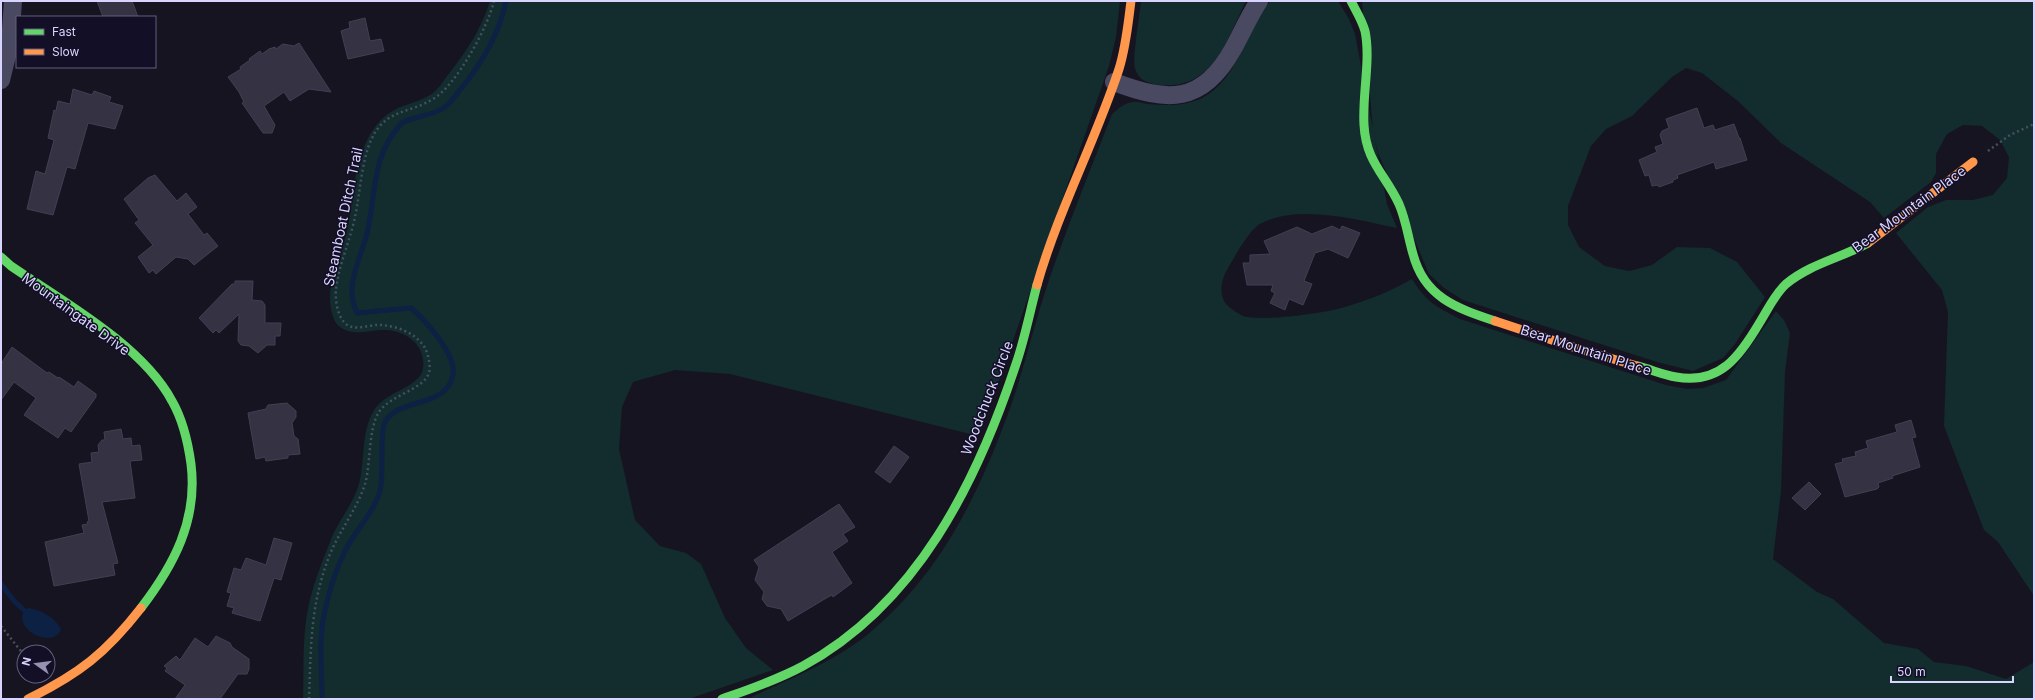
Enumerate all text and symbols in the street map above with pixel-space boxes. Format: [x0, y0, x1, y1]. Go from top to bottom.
legend [16, 16, 156, 68]
text: Fast [52, 24, 76, 39]
text: Slow [52, 44, 80, 59]
street label: Steamboat Ditch Trail [319, 146, 366, 288]
street label: Bear Mountain Place [1848, 162, 1969, 256]
street label: Mountaingate Drive [19, 269, 134, 359]
street label: Bear Mountain Place [1519, 320, 1654, 379]
street label: Woodchuck Circle [957, 338, 1016, 457]
north arrow [16, 644, 56, 684]
text: N [18, 656, 34, 667]
scale bar [1891, 658, 2013, 684]
text: 50 m [1897, 664, 1926, 679]

